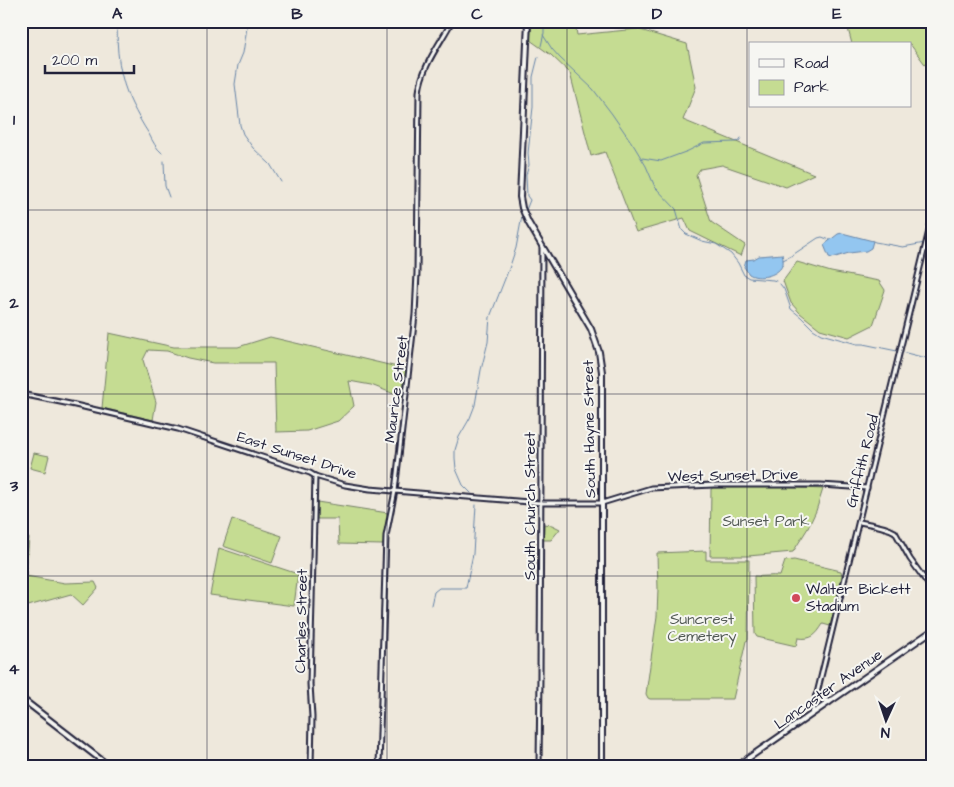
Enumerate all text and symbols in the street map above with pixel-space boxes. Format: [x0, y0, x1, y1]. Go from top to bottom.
text: A [112, 3, 123, 25]
text: B [291, 3, 303, 25]
text: C [471, 3, 483, 25]
text: D [652, 3, 663, 25]
text: E [832, 3, 842, 25]
scale bar [45, 42, 134, 74]
legend [749, 42, 912, 108]
text: 200 m [52, 50, 98, 71]
text: Road [794, 53, 829, 74]
text: Park [794, 77, 829, 98]
text: 1 [13, 109, 16, 131]
text: 2 [8, 292, 19, 314]
street label: Maurice Street [379, 334, 414, 444]
street label: South Hayne Street [578, 360, 602, 498]
street label: Griffith Road [841, 412, 884, 510]
street label: East Sunset Drive [234, 426, 359, 485]
street label: South Church Street [520, 432, 541, 580]
street label: West Sunset Drive [668, 464, 798, 487]
text: 3 [9, 475, 19, 497]
park label: Sunset Park [722, 511, 810, 532]
street label: Charles Street [290, 569, 313, 673]
place label: Walter Bickett Stadium [806, 579, 910, 617]
marker: Walter Bickett Stadium [790, 592, 802, 604]
park label: Suncrest Cemetery [667, 609, 737, 648]
street label: Lancaster Avenue [770, 644, 886, 735]
text: 4 [9, 658, 20, 680]
north arrow [862, 694, 912, 744]
text: N [880, 722, 890, 742]

